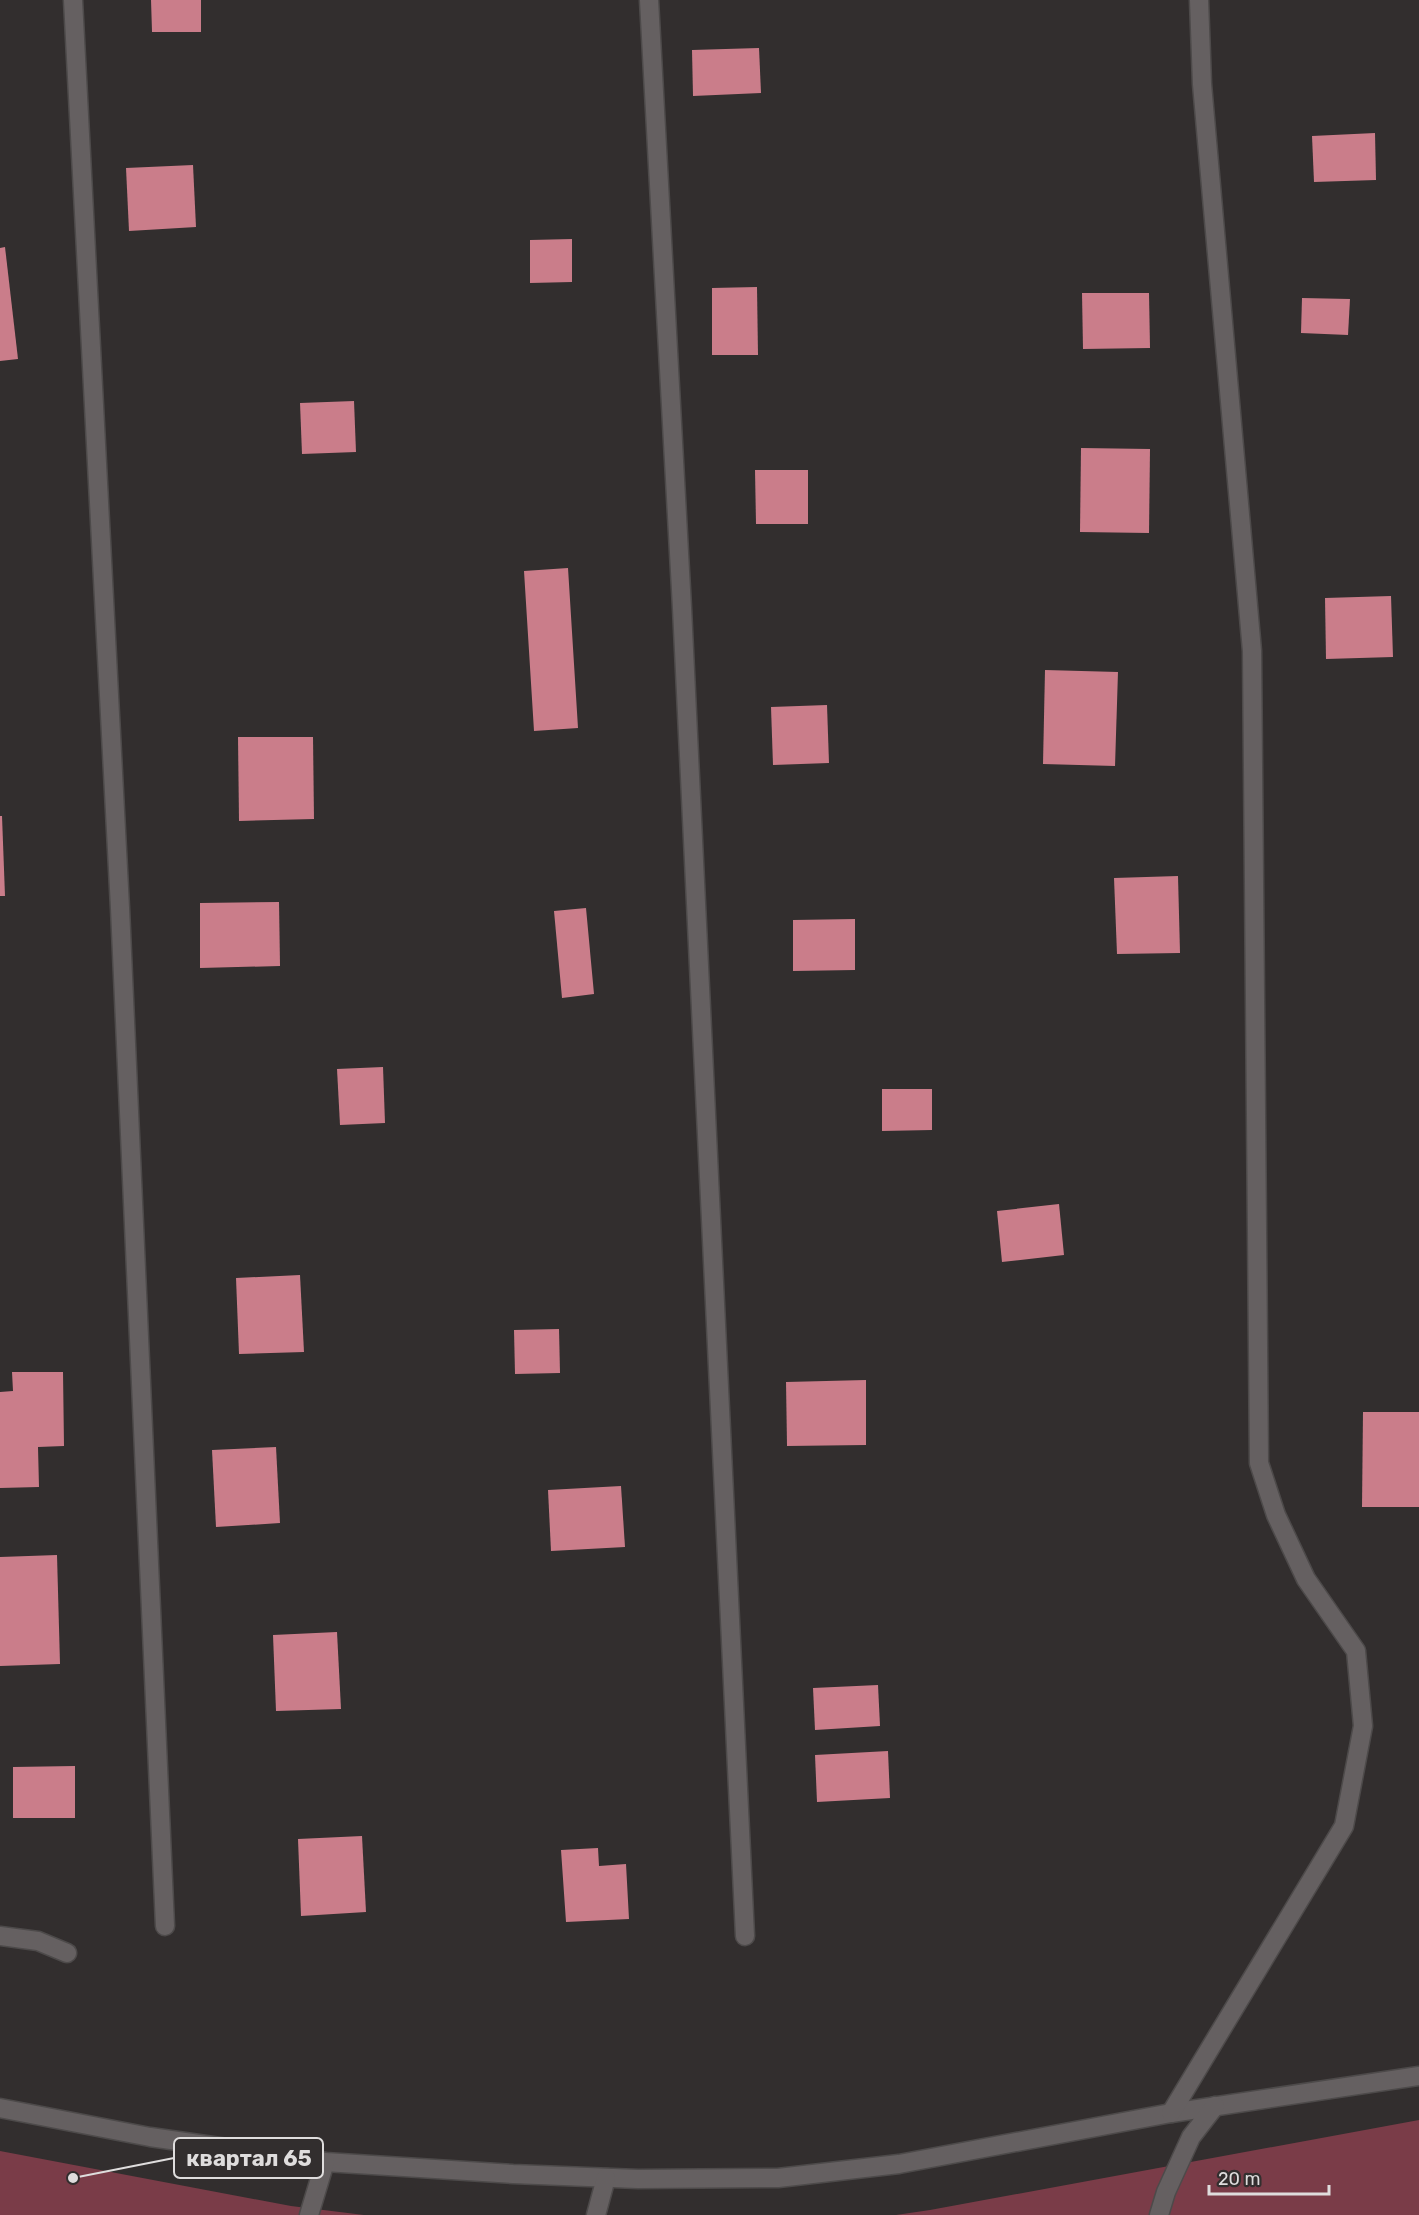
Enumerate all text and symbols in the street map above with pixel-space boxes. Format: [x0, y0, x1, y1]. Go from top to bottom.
callout: квартал 65 [174, 2138, 323, 2178]
text: квартал 65 [186, 2145, 312, 2172]
scale bar [1209, 2158, 1329, 2196]
text: 20 m [1218, 2168, 1260, 2190]

